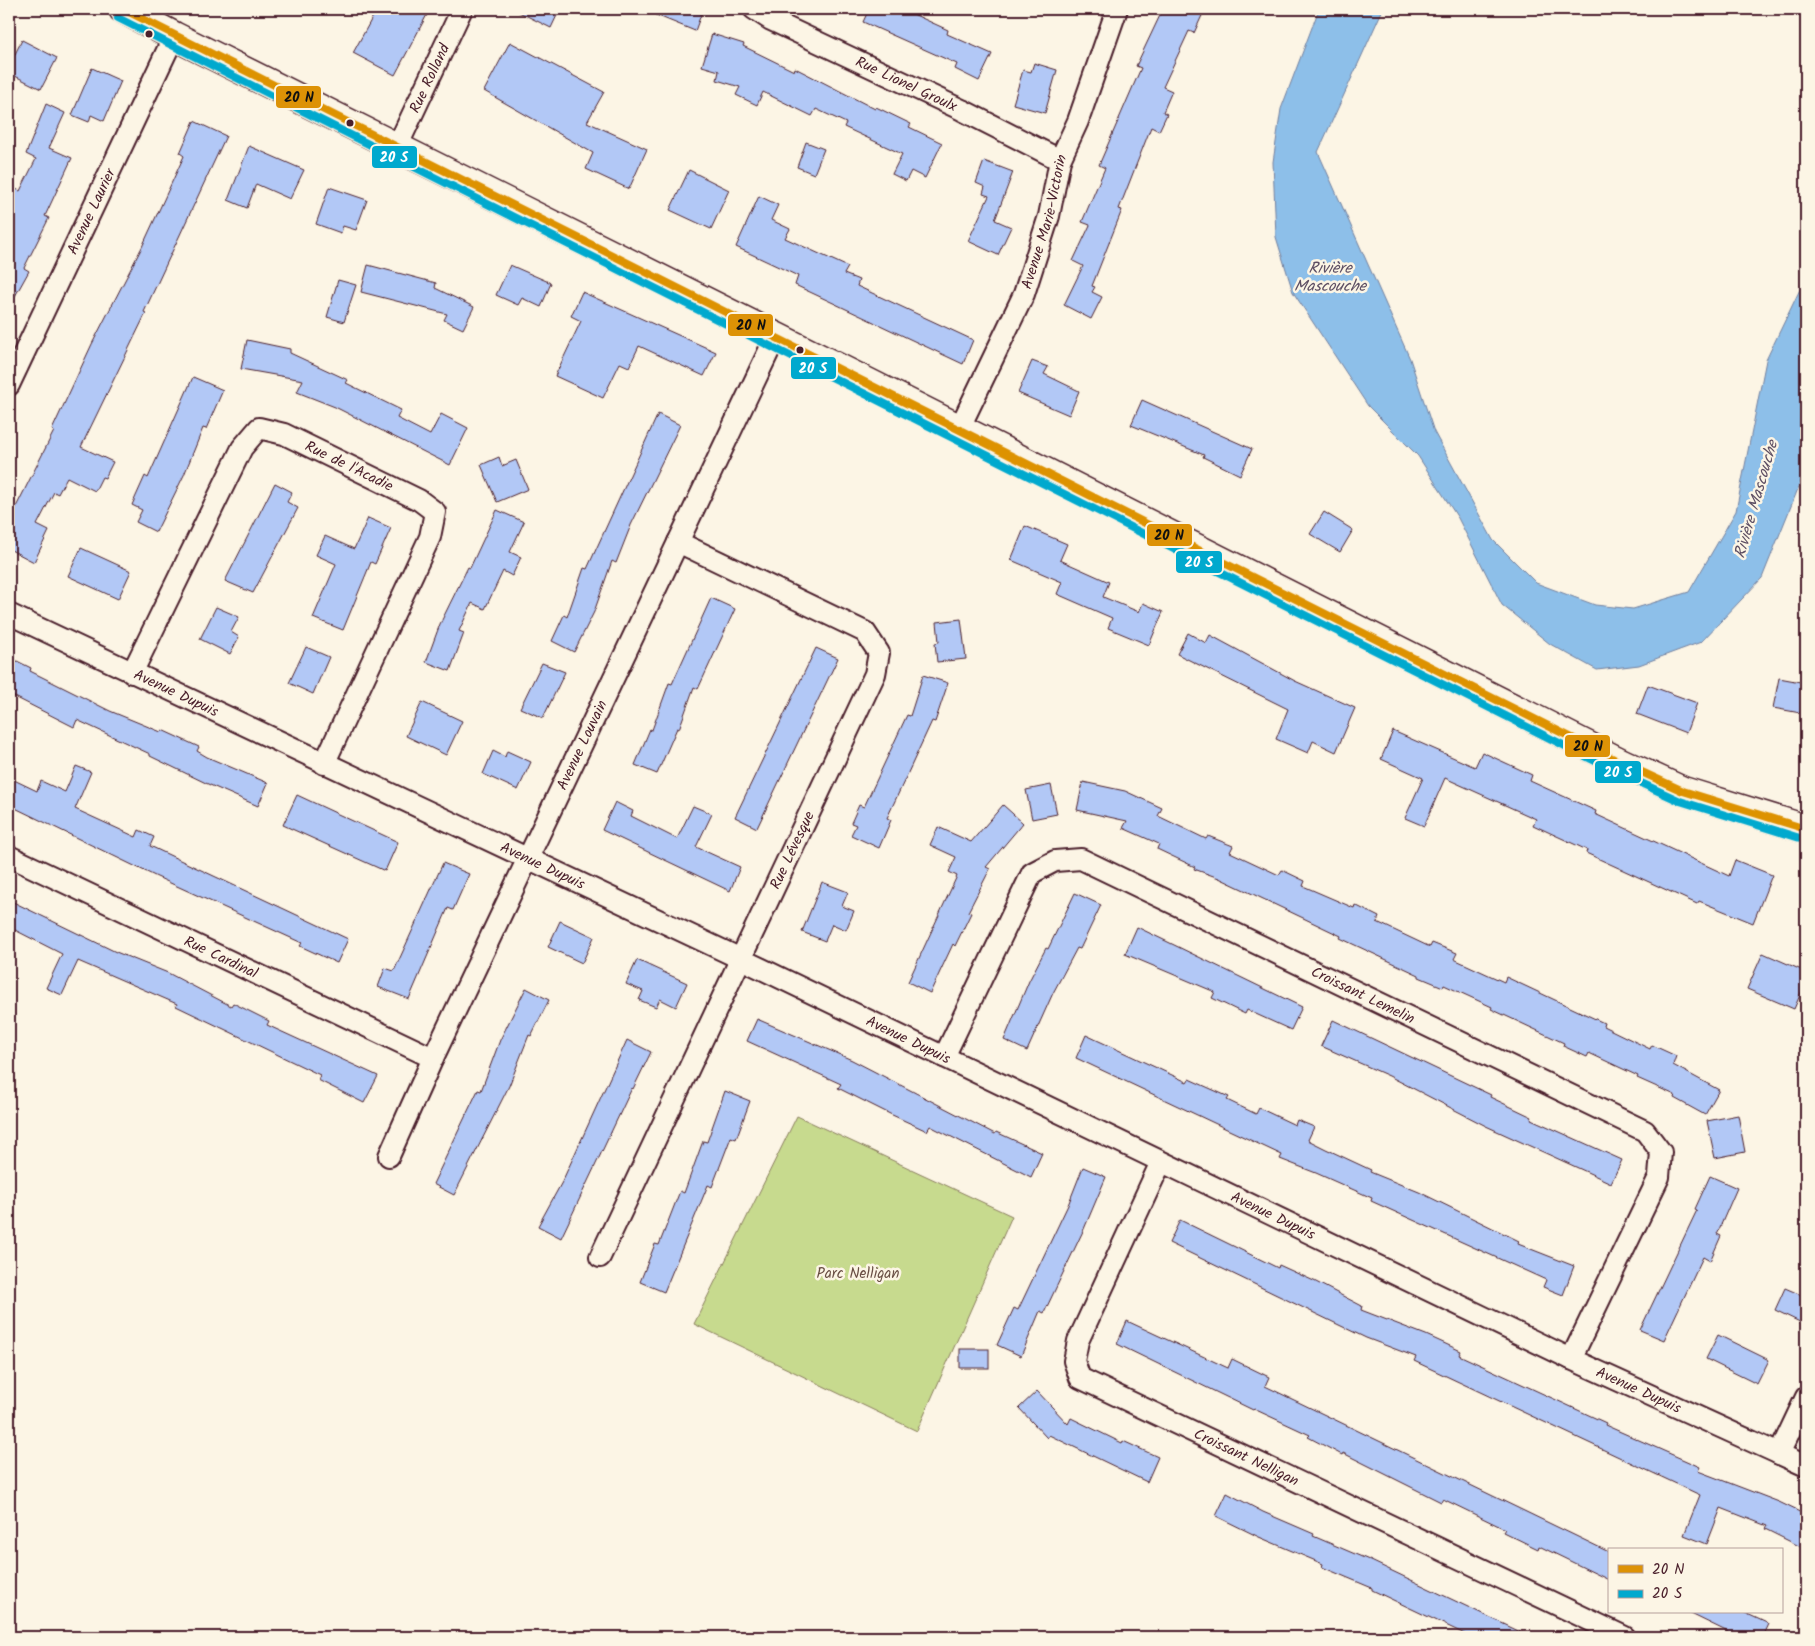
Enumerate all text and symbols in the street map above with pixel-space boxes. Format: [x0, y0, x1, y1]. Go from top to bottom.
unlabelled marker [144, 29, 154, 39]
street label: Rue Rolland [404, 40, 457, 117]
street label: Rue Lionel Groulx [851, 50, 961, 119]
line badge: 20 N [275, 85, 322, 109]
text: 20 N [284, 87, 314, 109]
unlabelled marker [345, 118, 355, 128]
line badge: 20 S [371, 145, 418, 169]
text: 20 S [380, 147, 408, 169]
street label: Avenue Marie-Victorin [1015, 150, 1074, 292]
street label: Avenue Laurier [61, 164, 123, 259]
water label: Rivière Mascouche [1294, 256, 1368, 299]
line badge: 20 N [727, 313, 774, 337]
text: 20 N [736, 315, 766, 337]
unlabelled marker [795, 345, 805, 355]
line badge: 20 S [790, 356, 837, 380]
text: 20 S [799, 358, 827, 380]
street label: Rue de l'Acadie [301, 435, 397, 499]
water label: Rivière Mascouche [1728, 436, 1786, 561]
line badge: 20 N [1146, 523, 1193, 547]
text: 20 N [1154, 525, 1184, 547]
line badge: 20 S [1175, 550, 1223, 574]
text: 20 S [1185, 552, 1213, 574]
street label: Avenue Dupuis [129, 663, 223, 724]
street label: Avenue Louvain [551, 696, 614, 795]
line badge: 20 N [1564, 734, 1611, 758]
text: 20 N [1573, 736, 1603, 758]
line badge: 20 S [1594, 760, 1642, 784]
text: 20 S [1604, 762, 1632, 784]
street label: Rue Lévesque [764, 807, 822, 894]
street label: Avenue Dupuis [496, 836, 589, 897]
street label: Rue Cardinal [180, 930, 262, 986]
street label: Croissant Lemelin [1306, 961, 1419, 1031]
street label: Avenue Dupuis [862, 1010, 955, 1071]
street label: Avenue Dupuis [1226, 1186, 1320, 1247]
park label: Parc Nelligan [817, 1262, 899, 1286]
street label: Avenue Dupuis [1592, 1361, 1685, 1421]
street label: Croissant Nelligan [1189, 1423, 1303, 1493]
legend [1608, 1548, 1782, 1614]
text: 20 N [1652, 1558, 1684, 1582]
text: 20 S [1652, 1582, 1682, 1606]

